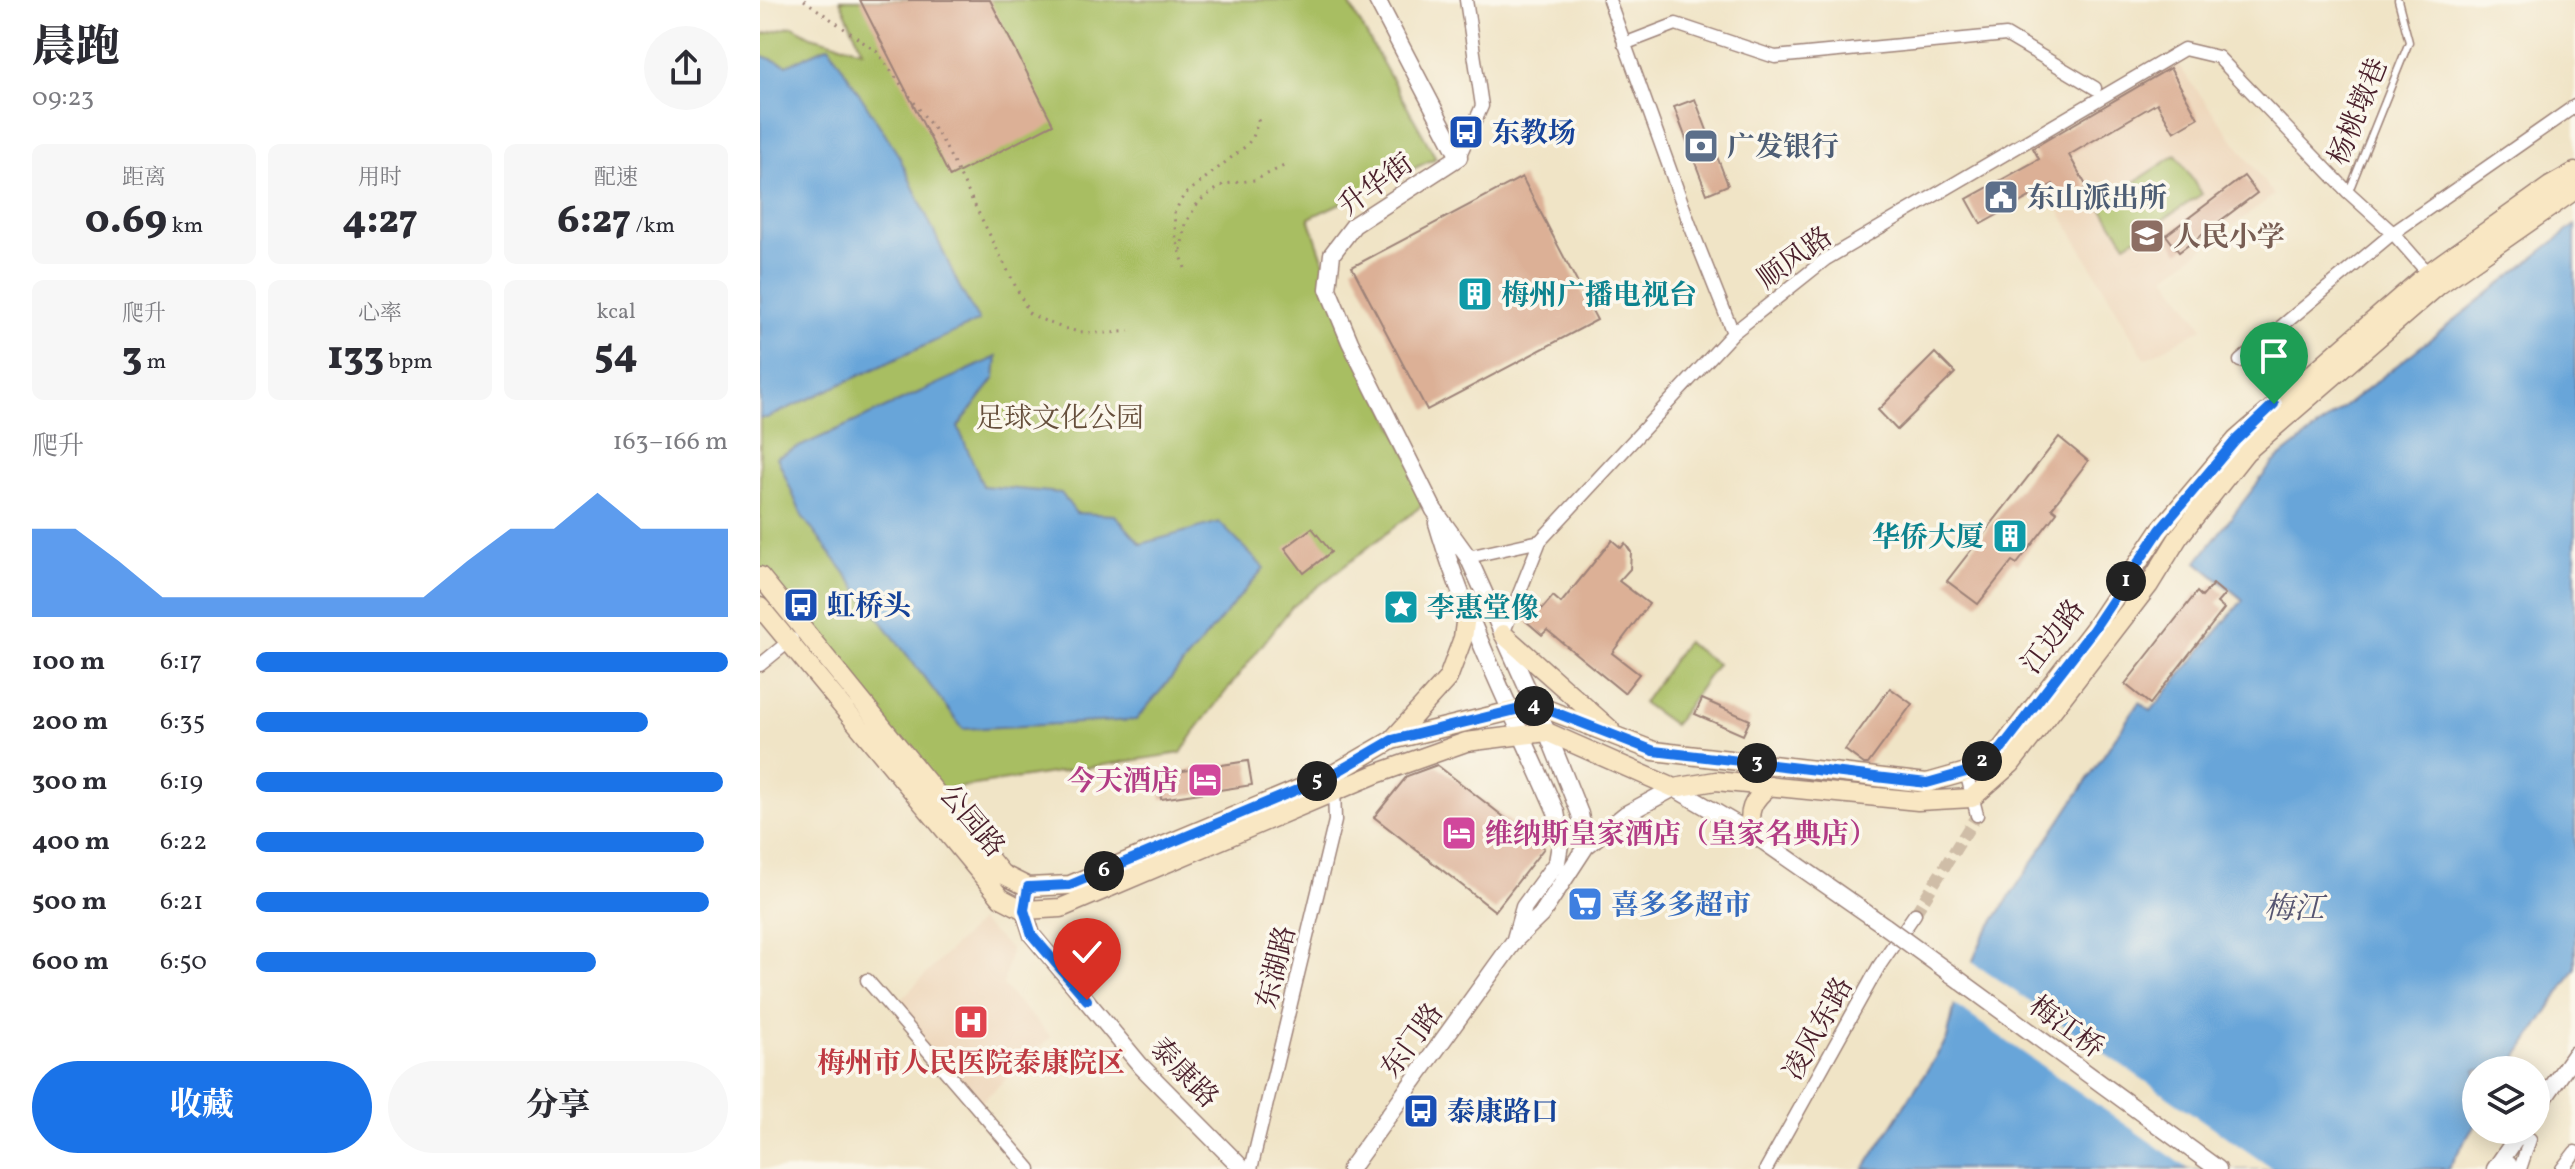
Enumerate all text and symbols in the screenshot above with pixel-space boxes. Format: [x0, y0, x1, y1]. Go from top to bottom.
text: 晨跑 [32, 19, 120, 80]
button: share [644, 26, 728, 110]
street label: 杨桃墩巷 [2320, 53, 2398, 171]
text: 09:23 [32, 80, 94, 116]
bus stop icon: 东教场 [1447, 113, 1485, 151]
place label: 东教场 [1492, 115, 1576, 154]
bank icon: 广发银行 [1682, 127, 1720, 165]
place label: 广发银行 [1727, 129, 1839, 168]
street label: 升华街 [1331, 146, 1422, 226]
text: 距离 [122, 163, 166, 194]
text: 用时 [358, 163, 402, 194]
text: 配速 [594, 163, 638, 194]
public building icon: 东山派出所 [1982, 178, 2020, 216]
place label: 东山派出所 [2027, 180, 2167, 219]
text: 0.69 [85, 194, 167, 250]
text: 4:27 [342, 194, 418, 250]
text: 6:27 [557, 194, 631, 250]
text: km [167, 211, 203, 242]
text: /km [631, 211, 675, 242]
school or university icon: 人民小学 [2128, 217, 2166, 255]
street label: 顺风路 [1750, 219, 1841, 299]
place label: 人民小学 [2173, 219, 2285, 258]
building icon: 梅州广播电视台 [1456, 275, 1494, 313]
place label: 梅州广播电视台 [1501, 277, 1697, 316]
text: kcal [596, 297, 636, 328]
text: 爬升 [122, 299, 166, 330]
text: 心率 [358, 299, 402, 330]
pin [2240, 322, 2308, 404]
text: 54 [594, 328, 638, 384]
text: 3 [122, 330, 142, 386]
text: 133 [327, 330, 384, 386]
icon: arrive [2252, 334, 2296, 378]
text: m [142, 347, 166, 378]
text: bpm [384, 347, 433, 378]
park label: 足球文化公园 [976, 400, 1144, 439]
text: 163–166 m [612, 424, 728, 460]
text: 爬升 [32, 429, 84, 465]
building icon: 华侨大厦 [1991, 517, 2029, 555]
place label: 华侨大厦 [1872, 519, 1984, 558]
pin: 1 [2106, 561, 2146, 601]
text: 1 [2122, 565, 2130, 596]
bus stop icon: 虹桥头 [782, 586, 820, 624]
place label: 虹桥头 [827, 588, 911, 627]
place icon: 李惠堂像 [1382, 588, 1420, 626]
place label: 李惠堂像 [1427, 590, 1539, 629]
street label: 江边路 [2013, 592, 2095, 683]
text: 100 m [32, 644, 105, 680]
text: 6:17 [160, 644, 202, 680]
pin: 4 [1514, 686, 1554, 726]
text: 4 [1527, 690, 1541, 721]
text: 200 m [32, 704, 108, 740]
text: 6:35 [160, 704, 205, 740]
pin: 2 [1962, 741, 2002, 781]
pin: 3 [1737, 743, 1777, 783]
text: 2 [1976, 745, 1988, 776]
text: 3 [1751, 747, 1763, 778]
hotel icon: 今天酒店 [1186, 761, 1224, 799]
pin: 5 [1297, 761, 1337, 801]
place label: 今天酒店 [1067, 763, 1179, 802]
text: 300 m [32, 764, 108, 800]
text: 6:19 [160, 764, 203, 800]
text: 5 [1312, 765, 1322, 796]
street label: 公园路 [929, 777, 1013, 866]
hotel icon: 维纳斯皇家酒店（皇家名典店） [1440, 814, 1478, 852]
place label: 维纳斯皇家酒店（皇家名典店） [1485, 816, 1877, 855]
text: 400 m [32, 824, 110, 860]
text: 6:22 [160, 824, 207, 860]
pin: 6 [1084, 851, 1124, 891]
text: 6 [1098, 855, 1110, 886]
text: 500 m [32, 884, 107, 920]
text: 6:21 [160, 884, 203, 920]
supermarket icon: 喜多多超市 [1566, 885, 1604, 923]
place label: 喜多多超市 [1611, 887, 1751, 926]
water label: 梅江 [2264, 889, 2328, 931]
pin [1053, 918, 1121, 1000]
street label: 东湖路 [1248, 922, 1307, 1013]
icon: check [1065, 930, 1109, 974]
text: 600 m [32, 944, 109, 980]
text: 6:50 [160, 944, 207, 980]
street label: 凌风东路 [1775, 971, 1863, 1088]
street label: 梅江桥 [2020, 988, 2111, 1068]
street label: 东门路 [1373, 996, 1453, 1087]
hospital icon: 梅州市人民医院泰康院区 [952, 1003, 990, 1041]
street label: 泰康路 [1140, 1030, 1226, 1118]
place label: 梅州市人民医院泰康院区 [817, 1045, 1125, 1084]
map controls [2462, 1056, 2550, 1144]
button: layers [2462, 1056, 2550, 1144]
button: 收藏 [32, 1061, 372, 1153]
button: 分享 [388, 1061, 728, 1153]
bus stop icon: 泰康路口 [1402, 1092, 1440, 1130]
place label: 泰康路口 [1447, 1094, 1559, 1133]

